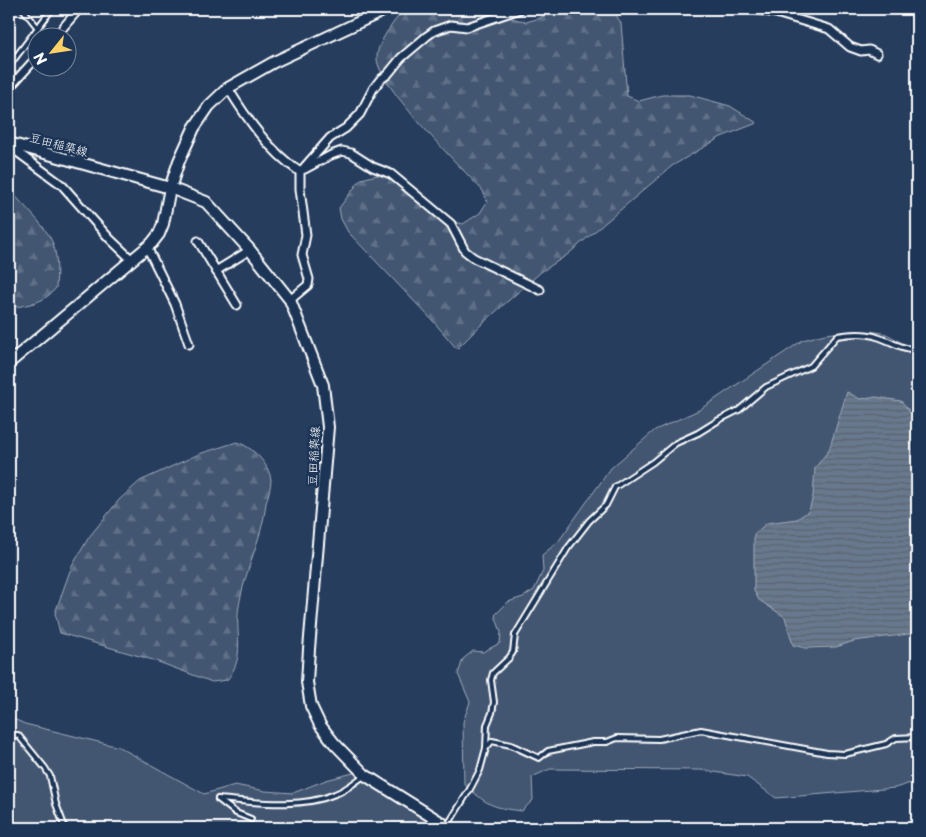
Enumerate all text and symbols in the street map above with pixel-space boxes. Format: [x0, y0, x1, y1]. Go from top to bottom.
north arrow [28, 28, 78, 78]
text: N [28, 49, 52, 69]
street label: 豆田稲築線 [28, 128, 90, 160]
street label: 豆田稲築線 [302, 426, 324, 486]

